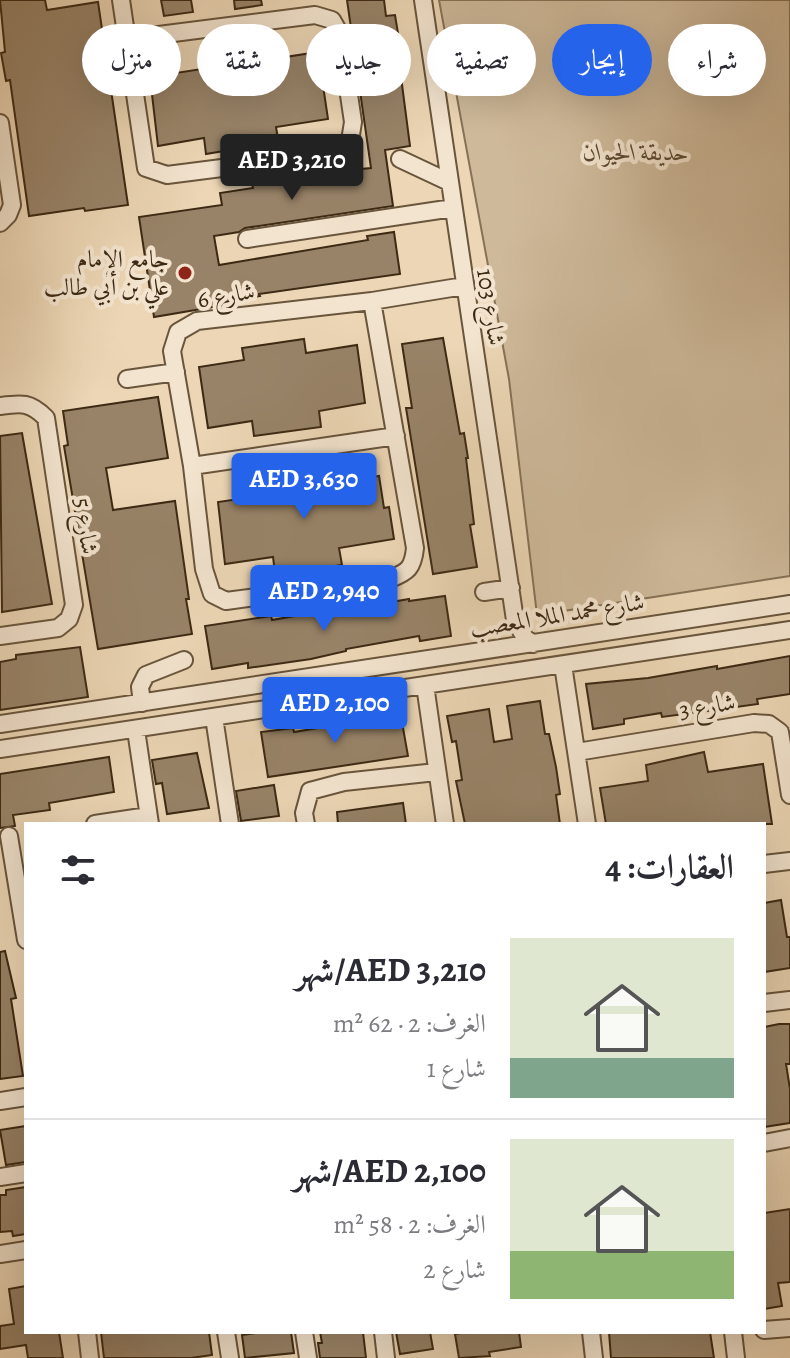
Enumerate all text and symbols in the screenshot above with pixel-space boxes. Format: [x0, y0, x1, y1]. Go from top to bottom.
chip: منزل [82, 24, 181, 96]
chip: شقة [197, 24, 290, 96]
chip: جديد [306, 24, 411, 96]
chip: تصفية [427, 24, 536, 96]
chip: إيجار [552, 24, 652, 96]
chip: شراء [668, 24, 766, 96]
pin: AED 3,210 [200, 134, 384, 202]
park label: حديقة الحيوان [583, 136, 689, 168]
text: AED 3,210 [238, 142, 346, 177]
place label: جامع الإمام علي بن أبي طالب [44, 243, 169, 310]
marker: جامع الإمام علي بن أبي طالب [176, 264, 194, 282]
street label: شارع 103 [465, 266, 513, 348]
street label: شارع 6 [195, 275, 258, 319]
pin: AED 3,630 [212, 453, 396, 521]
text: AED 3,630 [250, 461, 358, 496]
street label: شارع 5 [62, 496, 106, 557]
pin: AED 2,940 [232, 565, 416, 633]
text: AED 2,940 [268, 573, 380, 608]
street label: شارع محمد الملا المعصب [468, 585, 647, 649]
pin: AED 2,100 [243, 677, 427, 745]
text: AED 2,100 [280, 685, 390, 720]
street label: شارع 3 [677, 686, 738, 730]
text: العقارات: 4 [605, 843, 734, 890]
icon: filters [56, 848, 100, 892]
text: AED 3,210/شهر [295, 946, 486, 993]
icon: home [574, 970, 670, 1066]
text: الغرف: 2 · 62 m² [333, 1006, 486, 1041]
text: شارع 1 [427, 1051, 486, 1086]
text: AED 2,100/شهر [293, 1147, 486, 1194]
icon: home [574, 1171, 670, 1267]
text: الغرف: 2 · 58 m² [334, 1207, 486, 1242]
text: شارع 2 [423, 1252, 486, 1287]

